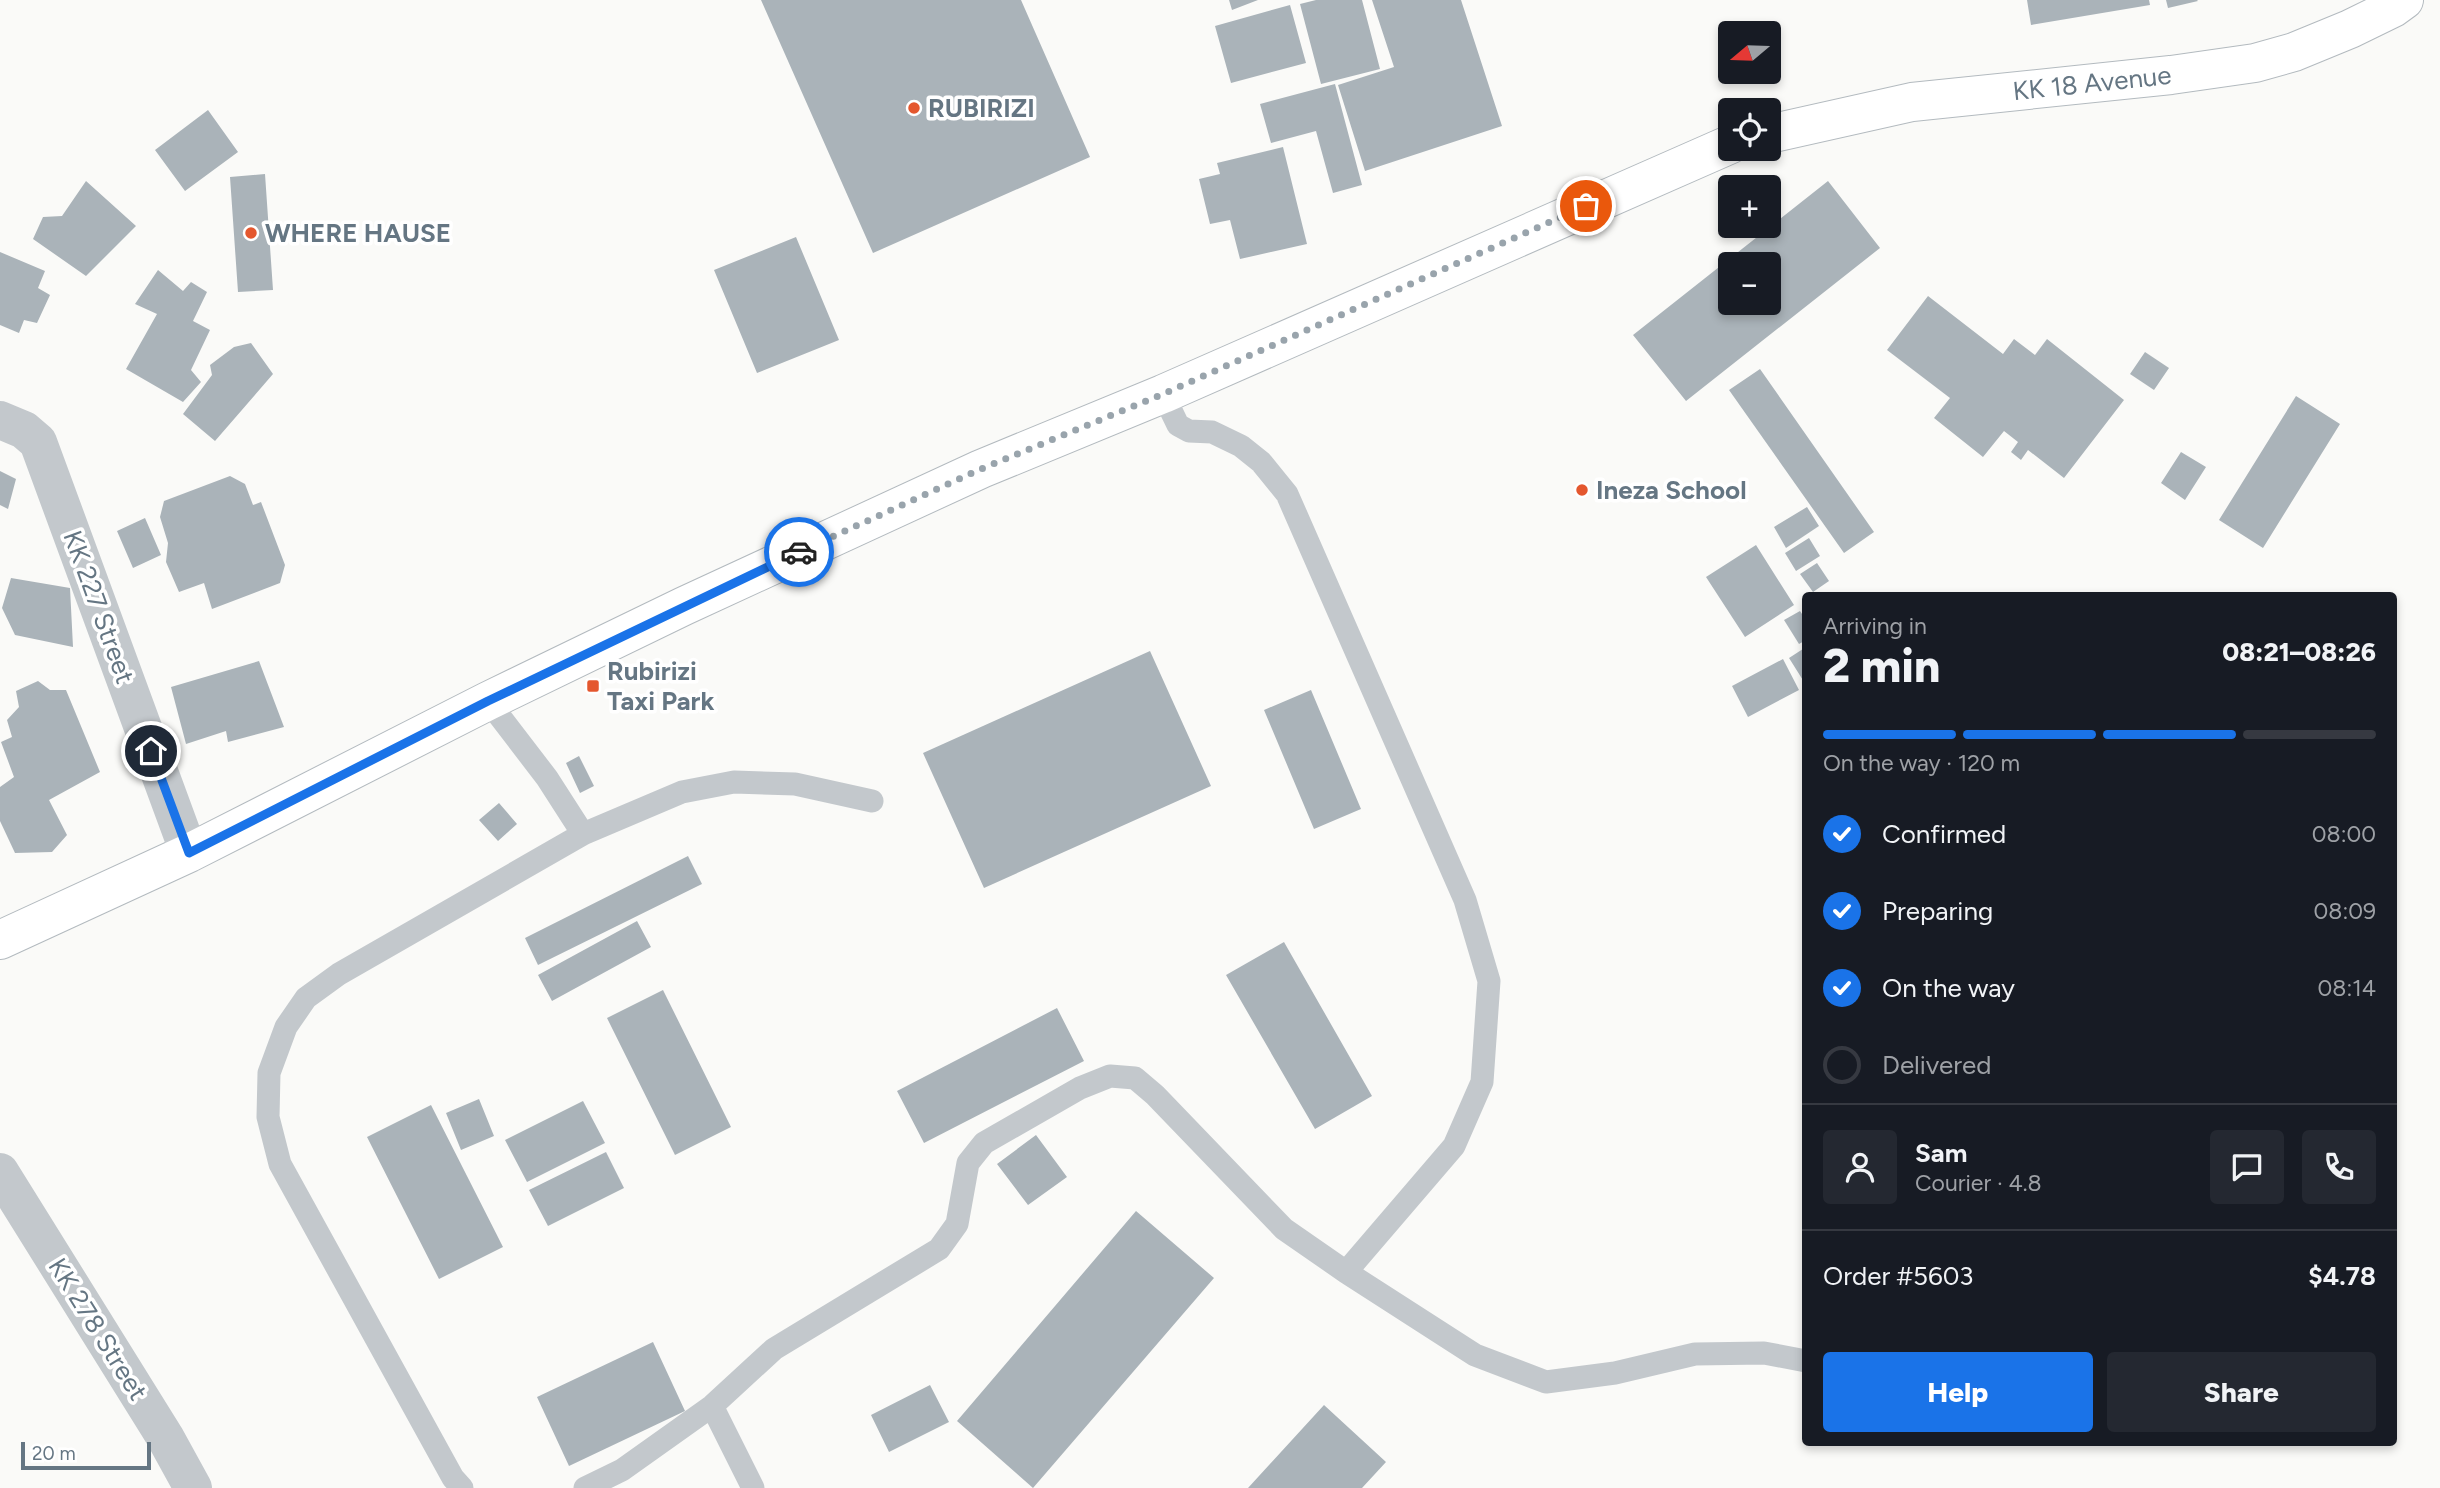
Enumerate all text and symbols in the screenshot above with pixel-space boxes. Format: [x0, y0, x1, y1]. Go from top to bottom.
north arrow [1718, 21, 1782, 84]
map controls [1718, 21, 1781, 315]
street label: KK 18 Avenue [2011, 59, 2173, 107]
place label: RUBIRIZI [928, 92, 1035, 124]
button: locate [1718, 98, 1781, 161]
marker: RUBIRIZI [906, 100, 922, 116]
button: + [1718, 175, 1781, 238]
pin [1556, 176, 1616, 236]
icon: bag [1567, 187, 1605, 225]
place label: WHERE HAUSE [265, 217, 451, 249]
marker: WHERE HAUSE [243, 225, 259, 241]
button: − [1718, 252, 1781, 315]
place label: Ineza School [1596, 474, 1747, 506]
marker: Ineza School [1574, 482, 1590, 498]
courier [764, 517, 834, 587]
street label: KK 227 Street [57, 526, 142, 688]
icon: car [780, 533, 818, 571]
text: Arriving in [1823, 612, 1927, 640]
text: 08:21–08:26 [2222, 636, 2376, 668]
text: 2 min [1823, 638, 1940, 694]
place label: Rubirizi Taxi Park [607, 655, 714, 717]
marker: Rubirizi Taxi Park [585, 678, 601, 694]
pin [121, 721, 181, 781]
icon: home [132, 732, 170, 770]
text: On the way · 120 m [1823, 749, 2020, 777]
icon: check [1823, 815, 1861, 853]
text: Confirmed [1882, 818, 2006, 850]
text: 08:00 [2312, 820, 2376, 848]
icon: check [1823, 892, 1861, 930]
text: Preparing [1882, 895, 1993, 927]
text: 08:09 [2314, 897, 2376, 925]
icon: check [1823, 969, 1861, 1007]
text: On the way [1882, 972, 2015, 1004]
text: 08:14 [2318, 974, 2376, 1002]
text: Delivered [1882, 1049, 1991, 1081]
button: person [1823, 1130, 1897, 1204]
button: chat [2210, 1130, 2284, 1204]
button: phone [2302, 1130, 2376, 1204]
text: Sam [1915, 1137, 1967, 1169]
text: Courier · 4.8 [1915, 1169, 2042, 1197]
street label: KK 278 Street [42, 1252, 155, 1406]
text: Order #5603 [1823, 1260, 1973, 1292]
text: $4.78 [2308, 1260, 2376, 1292]
button: Help [1823, 1352, 2093, 1432]
button: Share [2107, 1352, 2376, 1432]
scale bar [21, 1439, 150, 1471]
text: 20 m [32, 1442, 76, 1465]

